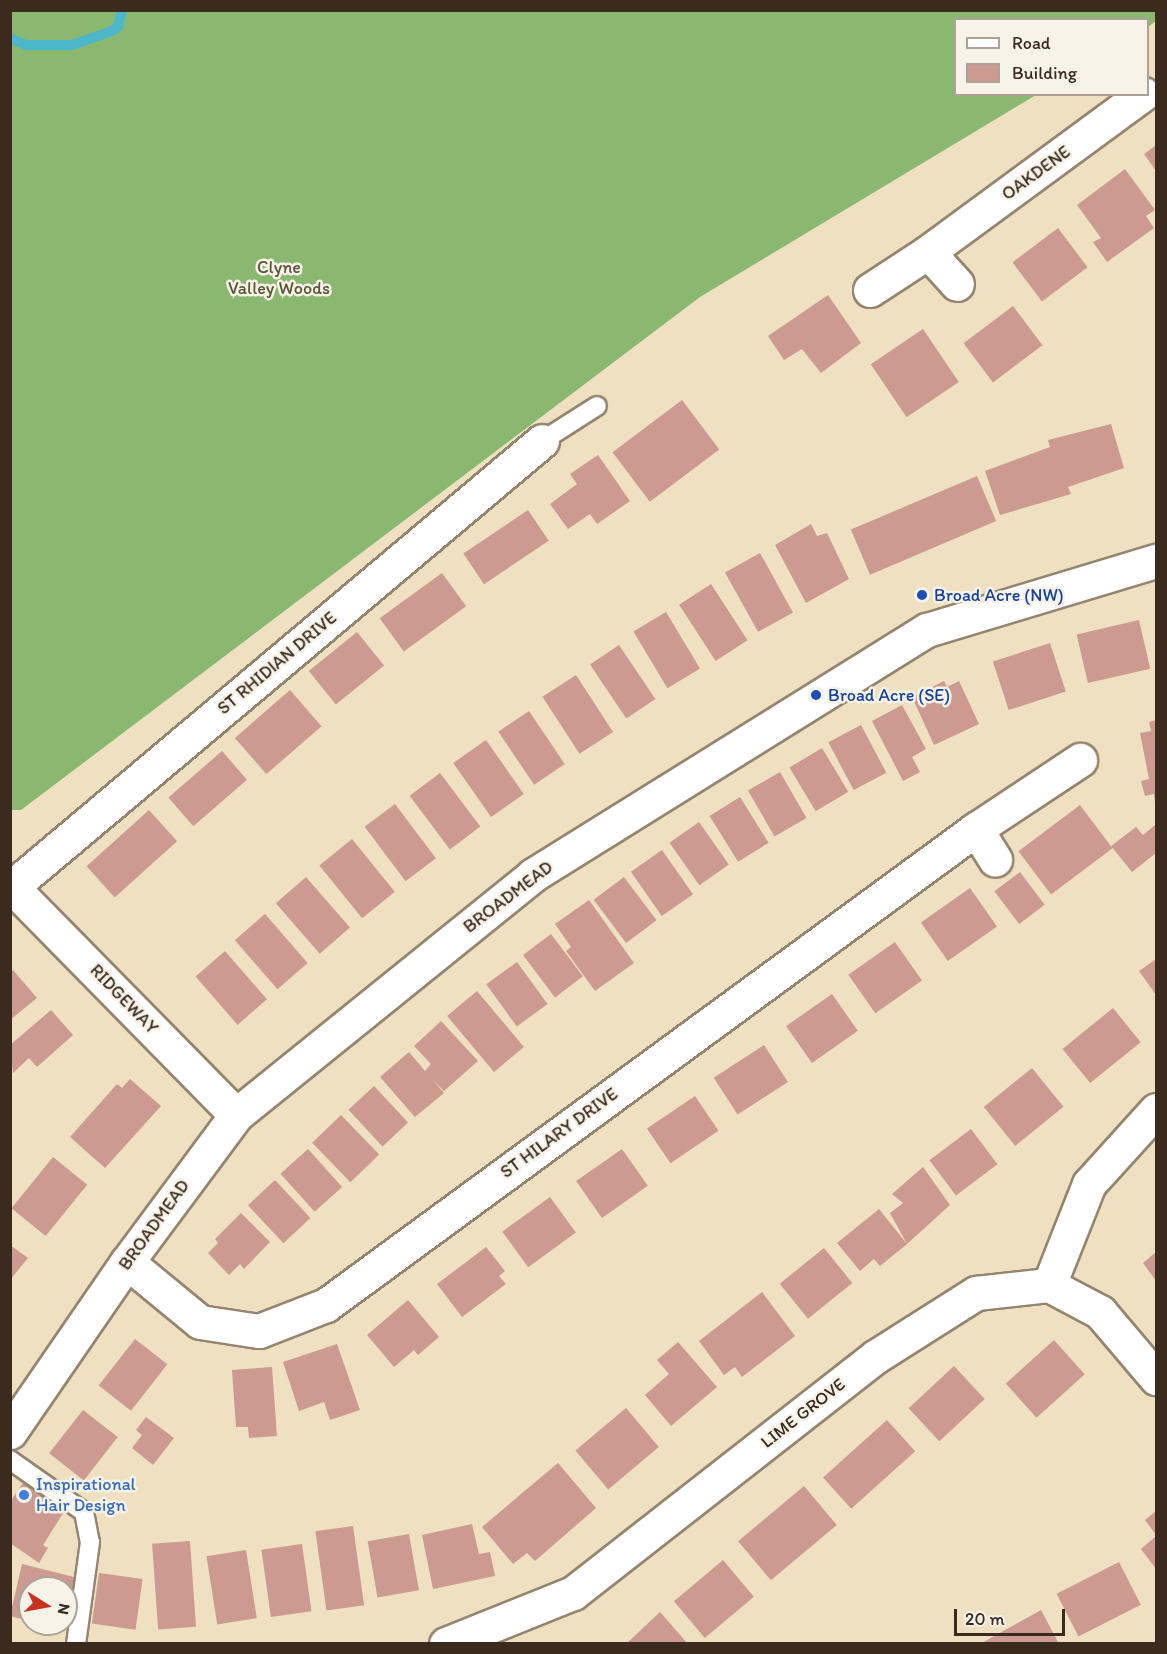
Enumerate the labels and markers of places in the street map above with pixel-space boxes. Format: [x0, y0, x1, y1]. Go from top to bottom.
place label: Broad Acre (NW) [934, 584, 1063, 606]
marker: Broad Acre (NW) [915, 588, 929, 602]
place label: Broad Acre (SE) [828, 684, 950, 706]
marker: Broad Acre (SE) [809, 688, 823, 702]
place label: Inspirational Hair Design [36, 1474, 136, 1516]
marker: Inspirational Hair Design [17, 1488, 31, 1502]

